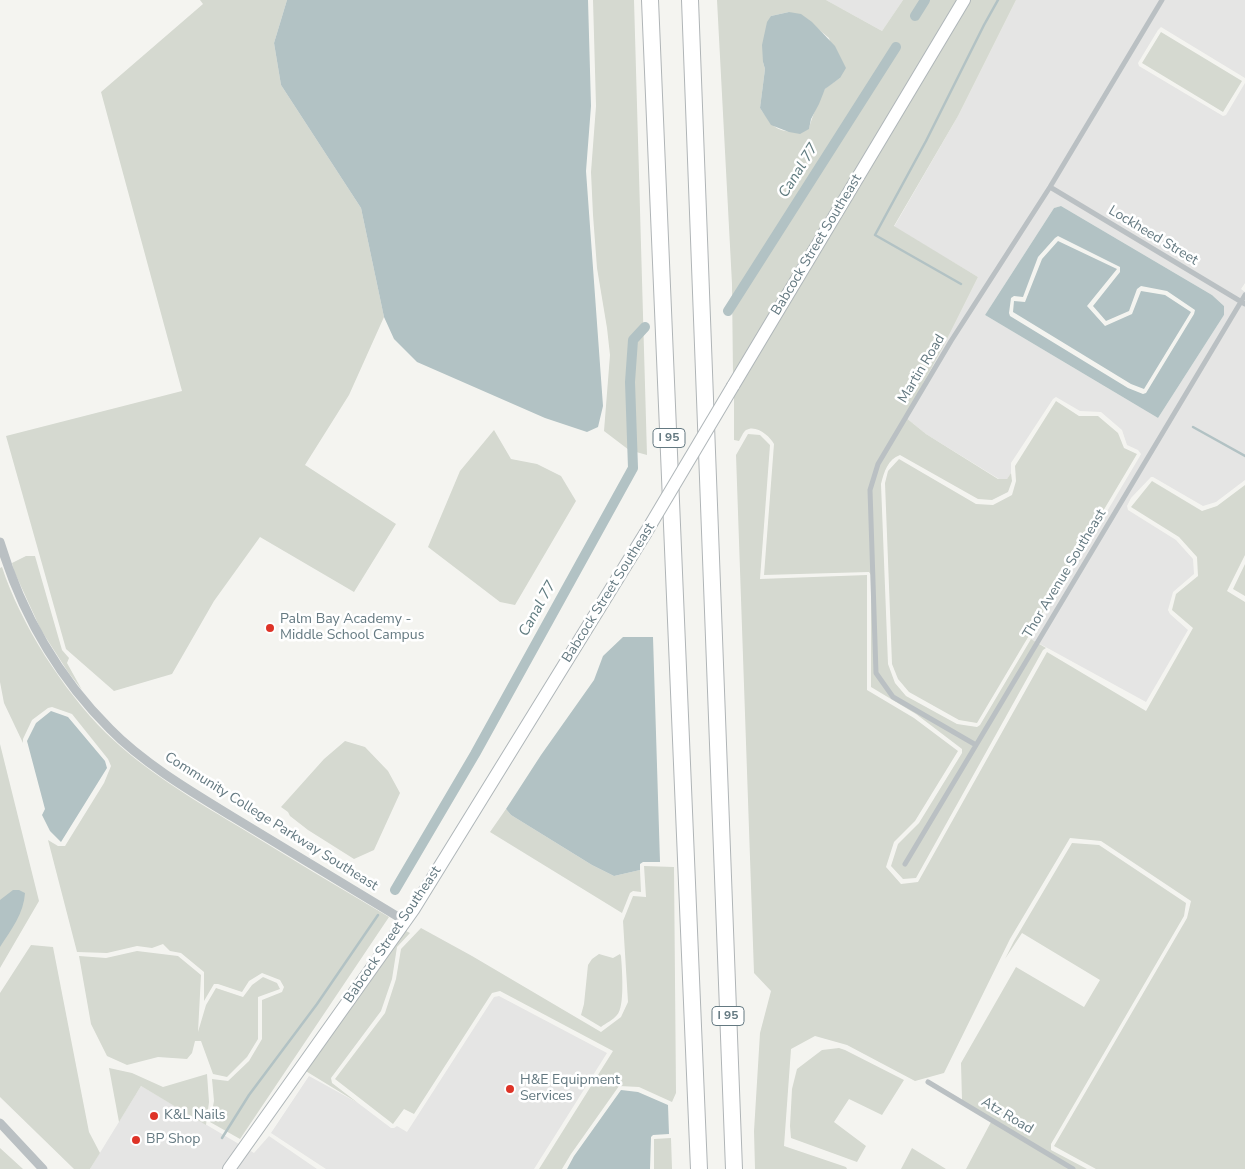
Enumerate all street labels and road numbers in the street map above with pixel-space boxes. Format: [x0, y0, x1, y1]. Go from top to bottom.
street label: Babcock Street Southeast [768, 171, 866, 319]
street label: Lockheed Street [1105, 203, 1201, 269]
street label: Martin Road [895, 332, 949, 406]
road number: I 95 [653, 428, 685, 448]
street label: Thor Avenue Southeast [1020, 506, 1110, 642]
street label: Babcock Street Southeast [559, 520, 659, 666]
street label: Community College Parkway Southeast [161, 749, 381, 895]
street label: Babcock Street Southeast [341, 863, 445, 1007]
road number: I 95 [712, 1006, 744, 1026]
street label: Atz Road [978, 1094, 1036, 1138]

